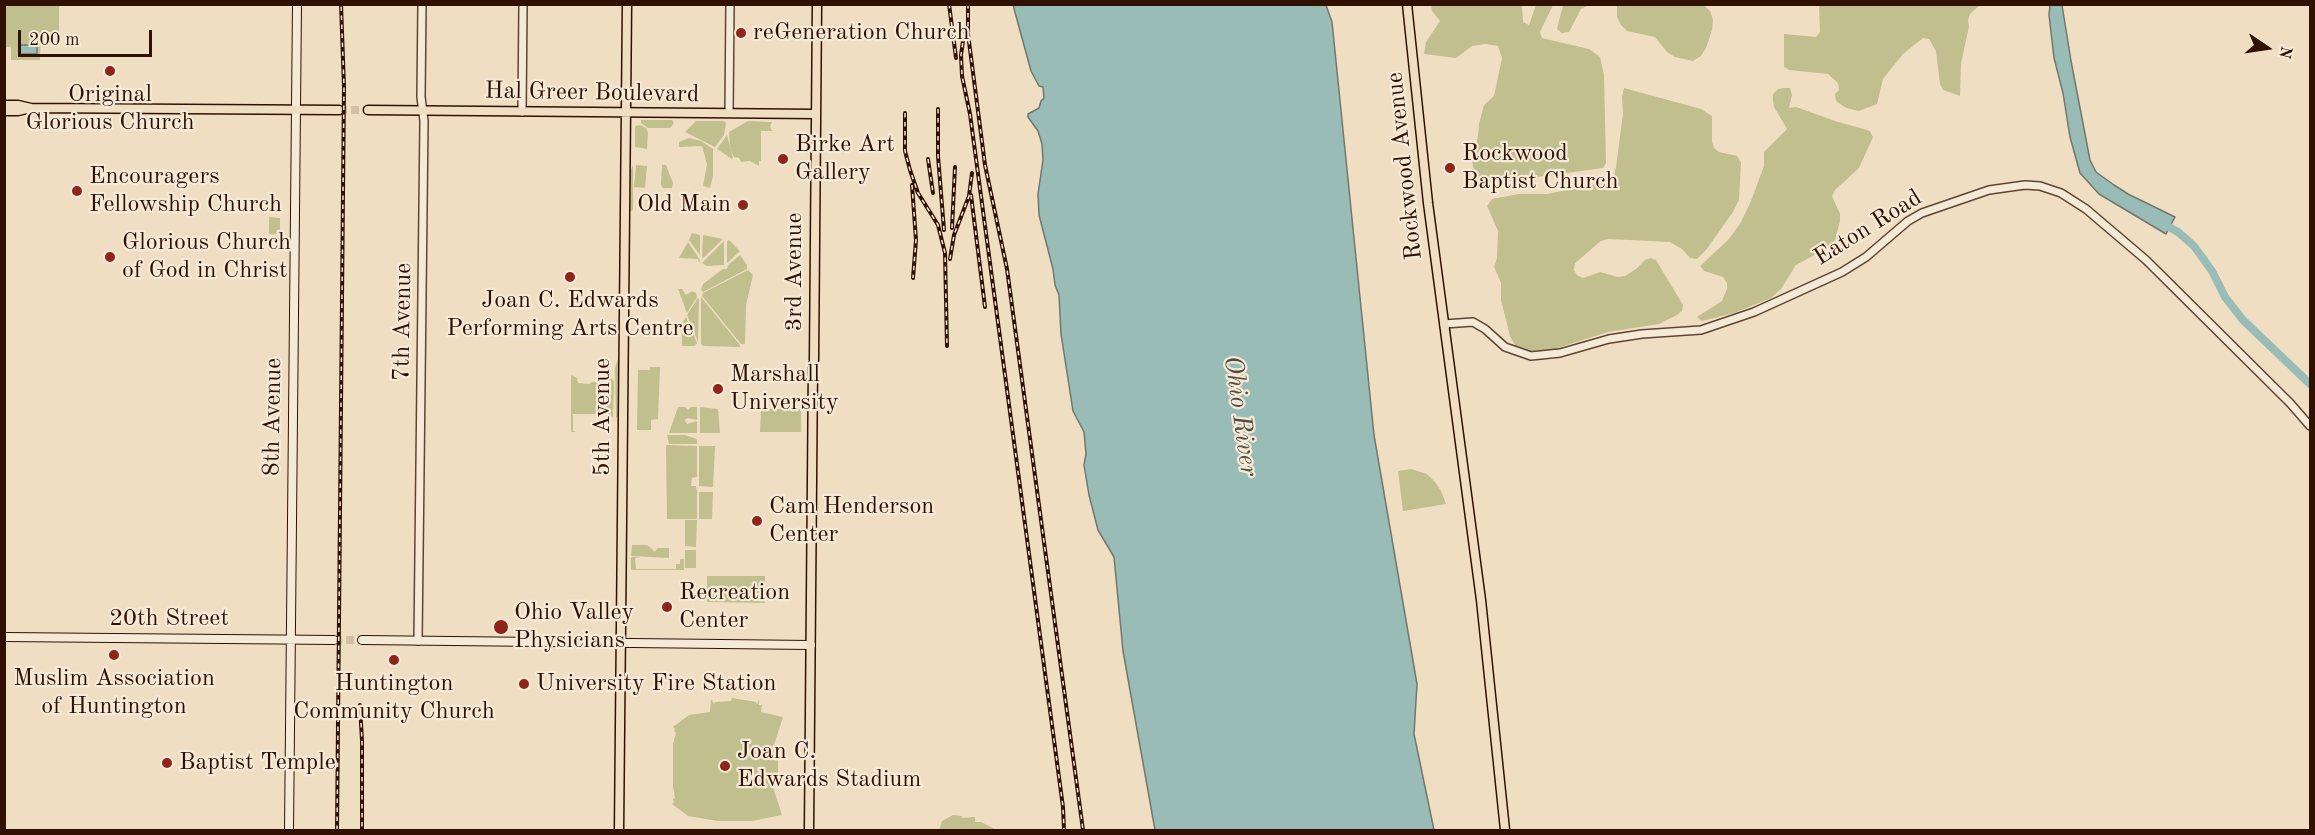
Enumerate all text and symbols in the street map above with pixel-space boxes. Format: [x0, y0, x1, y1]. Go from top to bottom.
scale bar [21, 18, 154, 56]
north arrow [2237, 18, 2297, 78]
place label: reGeneration Church [753, 19, 970, 47]
marker: reGeneration Church [734, 26, 748, 40]
text: 200 m [29, 31, 80, 49]
text: N [2275, 44, 2294, 60]
marker: Original Glorious Church [103, 64, 117, 78]
street label: Rockwood Avenue [1381, 71, 1429, 261]
street label: Hal Greer Boulevard [484, 77, 700, 109]
place label: Original Glorious Church [25, 81, 195, 137]
place label: Birke Art Gallery [795, 131, 895, 187]
place label: Rockwood Baptist Church [1462, 140, 1619, 196]
marker: Birke Art Gallery [776, 152, 790, 166]
marker: Rockwood Baptist Church [1443, 161, 1457, 175]
place label: Encouragers Fellowship Church [89, 163, 282, 219]
street label: Eaton Road [1809, 183, 1927, 273]
marker: Encouragers Fellowship Church [70, 184, 84, 198]
place label: Old Main [637, 191, 731, 219]
marker: Old Main [736, 198, 750, 212]
street label: 3rd Avenue [781, 212, 809, 332]
place label: Glorious Church of God in Christ [122, 229, 291, 285]
marker: Glorious Church of God in Christ [103, 250, 117, 264]
street label: 7th Avenue [388, 263, 418, 381]
marker: Joan C. Edwards Performing Arts Centre [563, 270, 577, 284]
place label: Joan C. Edwards Performing Arts Centre [447, 287, 693, 343]
water label: Ohio River [1216, 354, 1264, 478]
street label: 8th Avenue [258, 358, 288, 476]
street label: 5th Avenue [589, 358, 617, 476]
place label: Marshall University [730, 361, 839, 417]
marker: Marshall University [711, 382, 725, 396]
place label: Cam Henderson Center [769, 493, 934, 549]
marker: Cam Henderson Center [750, 514, 764, 528]
place label: Recreation Center [679, 579, 790, 635]
place label: Ohio Valley Physicians [514, 599, 634, 655]
marker: Recreation Center [660, 600, 674, 614]
street label: 20th Street [109, 605, 229, 633]
marker: Ohio Valley Physicians [492, 618, 510, 636]
marker: Muslim Association of Huntington [107, 648, 121, 662]
marker: Huntington Community Church [387, 653, 401, 667]
place label: Muslim Association of Huntington [13, 665, 215, 721]
place label: Huntington Community Church [293, 670, 495, 726]
place label: University Fire Station [536, 670, 777, 698]
marker: University Fire Station [517, 677, 531, 691]
place label: Joan C. Edwards Stadium [737, 738, 921, 794]
place label: Baptist Temple [179, 749, 336, 777]
marker: Baptist Temple [160, 756, 174, 770]
marker: Joan C. Edwards Stadium [718, 759, 732, 773]

